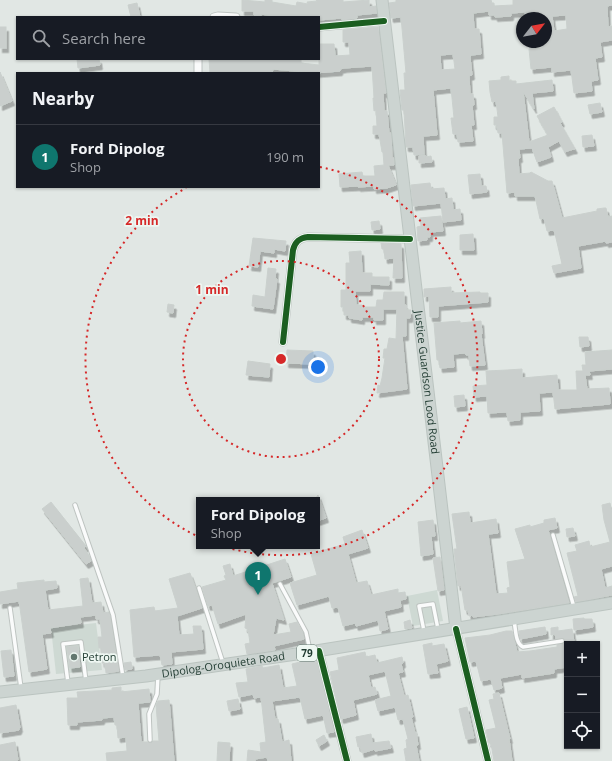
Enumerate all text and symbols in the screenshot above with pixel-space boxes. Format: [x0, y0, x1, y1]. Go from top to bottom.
north arrow [516, 12, 552, 48]
search box [16, 16, 320, 60]
icon: search [30, 27, 52, 49]
text: Search here [62, 28, 146, 48]
text: Nearby [32, 87, 94, 110]
text: Ford Dipolog [70, 138, 165, 158]
text: 1 [41, 148, 49, 166]
text: 190 m [266, 148, 304, 166]
text: Shop [70, 158, 101, 176]
text: 2 min [125, 212, 159, 229]
text: 1 min [195, 281, 229, 298]
street label: Justice Guardson Lood Road [411, 309, 443, 455]
centre of rings [274, 352, 288, 366]
your location [308, 357, 328, 377]
popup [196, 497, 320, 549]
text: Ford Dipolog [211, 504, 305, 524]
text: Shop [211, 524, 242, 542]
pin: 1 [245, 562, 271, 595]
map controls [564, 641, 600, 749]
button: + [564, 641, 600, 677]
road number: 79 [297, 645, 317, 661]
street label: Dipolog-Oroquieta Road [161, 648, 286, 681]
place label: Petron [82, 649, 117, 664]
marker: Petron [69, 652, 79, 662]
button: − [564, 677, 600, 713]
button: locate [564, 713, 600, 749]

